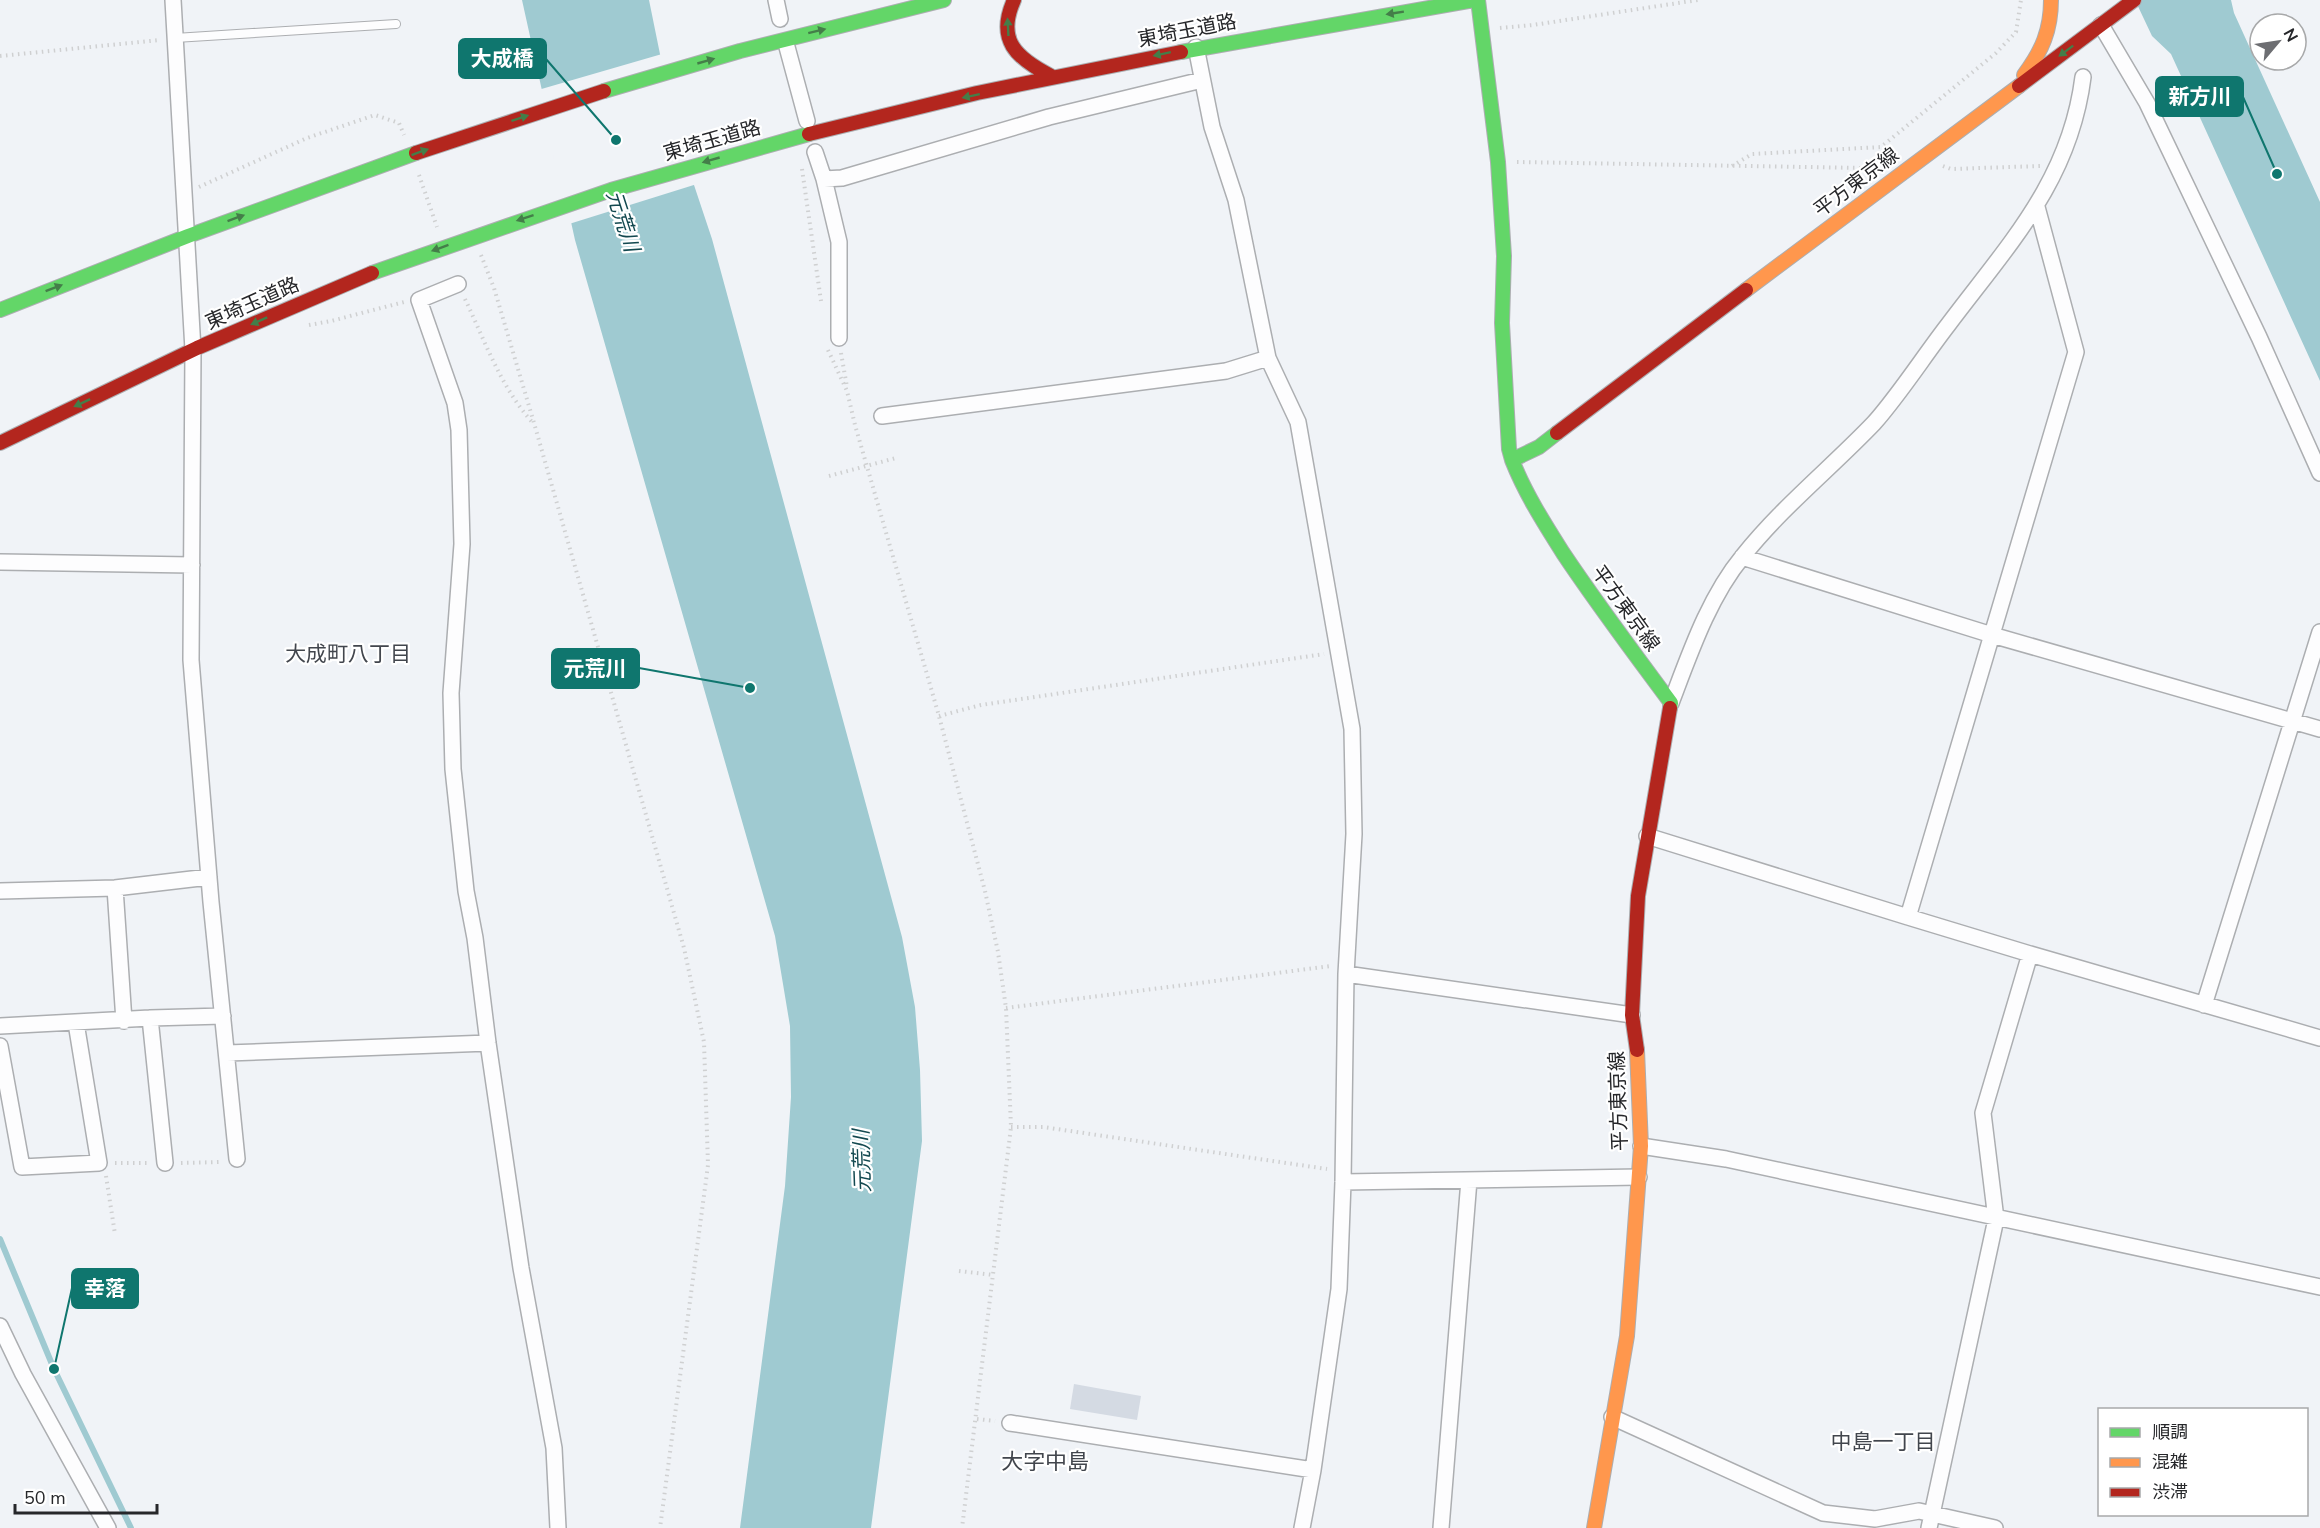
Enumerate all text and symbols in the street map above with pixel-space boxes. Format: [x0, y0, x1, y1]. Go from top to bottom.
street label: 東埼玉道路 [1135, 8, 1239, 53]
one-way arrow [1386, 9, 1405, 18]
north arrow [2248, 12, 2308, 72]
one-way arrow [1003, 17, 1013, 36]
text: N [2278, 25, 2303, 46]
one-way arrow [807, 26, 826, 36]
callout: 大成橋 [459, 39, 546, 78]
text: 大成橋 [471, 45, 534, 73]
one-way arrow [2059, 45, 2075, 57]
one-way arrow [1153, 50, 1171, 60]
one-way arrow [697, 55, 715, 65]
callout: 新方川 [2156, 77, 2243, 116]
text: 新方川 [2169, 83, 2232, 111]
one-way arrow [962, 91, 981, 101]
one-way arrow [511, 112, 529, 122]
street label: 東埼玉道路 [660, 114, 764, 167]
street label: 平方東京線 [1808, 142, 1904, 223]
one-way arrow [411, 146, 429, 156]
one-way arrow [702, 156, 720, 166]
water label: 元荒川 [600, 187, 647, 257]
one-way arrow [228, 213, 246, 223]
one-way arrow [516, 214, 534, 224]
one-way arrow [431, 244, 449, 254]
street label: 東埼玉道路 [201, 271, 303, 336]
one-way arrow [46, 283, 64, 293]
one-way arrow [249, 316, 267, 326]
one-way arrow [73, 398, 90, 407]
street label: 平方東京線 [1585, 560, 1666, 657]
district label: 大成町八丁目 [285, 640, 411, 668]
callout: 元荒川 [552, 649, 639, 688]
text: 元荒川 [564, 655, 627, 683]
street label: 平方東京線 [1603, 1051, 1634, 1151]
water label: 元荒川 [847, 1127, 877, 1193]
callout: 幸落 [72, 1269, 138, 1308]
text: 幸落 [84, 1275, 126, 1303]
legend [2098, 1408, 2308, 1516]
text: 順調 [2152, 1420, 2188, 1444]
district label: 中島一丁目 [1831, 1428, 1936, 1456]
district label: 大字中島 [1001, 1447, 1089, 1477]
text: 混雑 [2152, 1450, 2188, 1474]
scale bar [15, 1477, 158, 1515]
text: 渋滞 [2152, 1480, 2188, 1504]
text: 50 m [24, 1486, 66, 1510]

